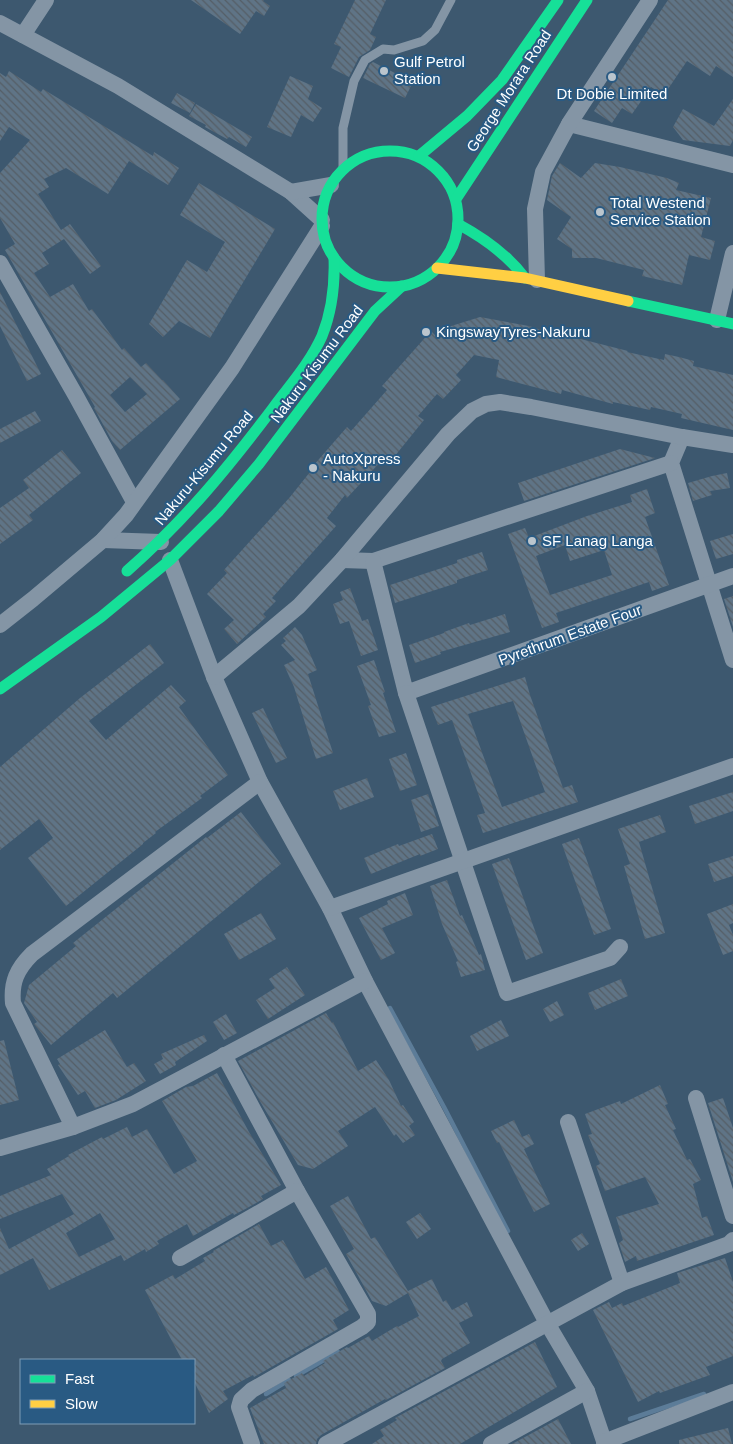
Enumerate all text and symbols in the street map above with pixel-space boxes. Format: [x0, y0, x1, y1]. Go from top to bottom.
street label: George Morara Road [463, 27, 554, 155]
place label: Gulf Petrol Station [394, 53, 465, 87]
marker: Gulf Petrol Station [378, 65, 390, 77]
marker: Dt Dobie Limited [606, 71, 618, 83]
place label: Dt Dobie Limited [557, 85, 667, 102]
place label: Total Westend Service Station [610, 194, 711, 228]
marker: Total Westend Service Station [594, 206, 606, 218]
street label: Nakuru Kisumu Road [267, 302, 366, 426]
place label: KingswayTyres-Nakuru [436, 323, 590, 340]
marker: KingswayTyres-Nakuru [420, 326, 432, 338]
street label: Nakuru-Kisumu Road [151, 407, 256, 528]
place label: AutoXpress - Nakuru [323, 450, 401, 484]
marker: AutoXpress - Nakuru [307, 462, 319, 474]
place label: SF Lanag Langa [542, 532, 654, 549]
marker: SF Lanag Langa [526, 535, 538, 547]
street label: Pyrethrum Estate Four [496, 601, 644, 668]
legend [20, 1359, 195, 1424]
text: Fast [65, 1370, 95, 1387]
text: Slow [65, 1395, 98, 1412]

